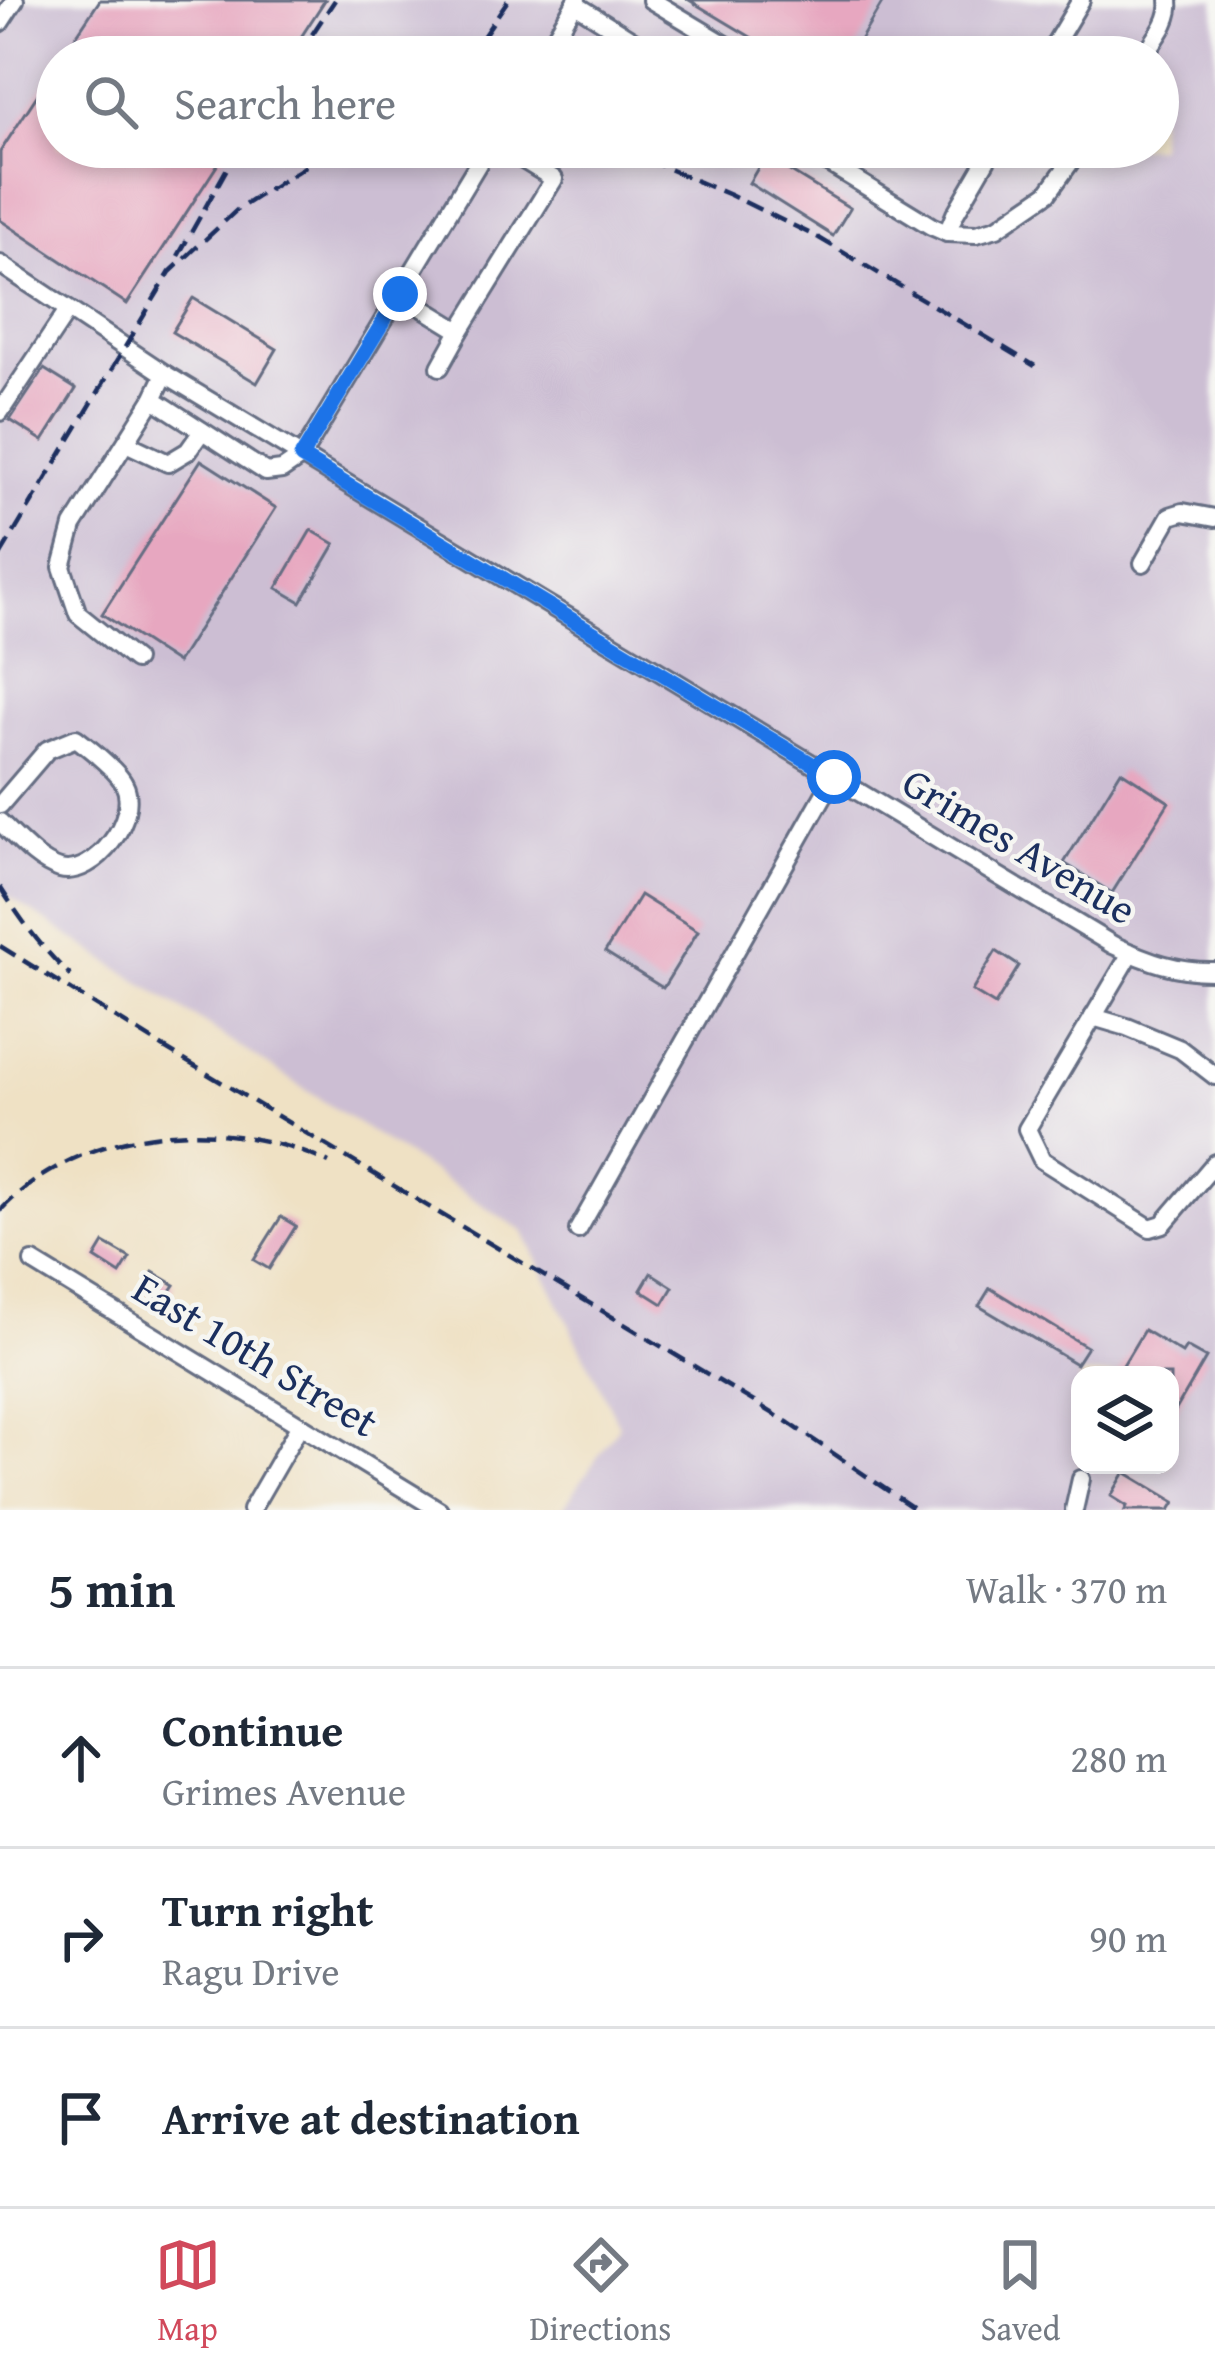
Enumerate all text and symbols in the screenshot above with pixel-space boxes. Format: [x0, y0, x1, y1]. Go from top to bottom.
search box [36, 36, 1179, 168]
icon: search [78, 69, 144, 135]
text: Search here [174, 70, 396, 135]
route end [373, 267, 427, 321]
route start [807, 750, 861, 804]
street label: Grimes Avenue [892, 751, 1148, 939]
street label: East 10th Street [122, 1257, 390, 1451]
map controls [1071, 1366, 1179, 1474]
button: layers [1071, 1366, 1179, 1474]
text: 5 min [48, 1551, 175, 1626]
text: Walk · 370 m [966, 1560, 1167, 1617]
text: Continue [162, 1697, 343, 1762]
icon: ahead [48, 1725, 114, 1791]
text: 280 m [1070, 1729, 1167, 1786]
text: Grimes Avenue [162, 1762, 406, 1819]
text: Turn right [162, 1877, 374, 1942]
icon: right [48, 1905, 114, 1971]
text: 90 m [1089, 1909, 1167, 1966]
text: Ragu Drive [162, 1942, 339, 1999]
icon: arrive [48, 2085, 114, 2151]
text: Arrive at destination [162, 2085, 580, 2150]
tab: Map [155, 2232, 221, 2352]
tab: Directions [530, 2232, 671, 2352]
tab: Saved [981, 2232, 1060, 2352]

